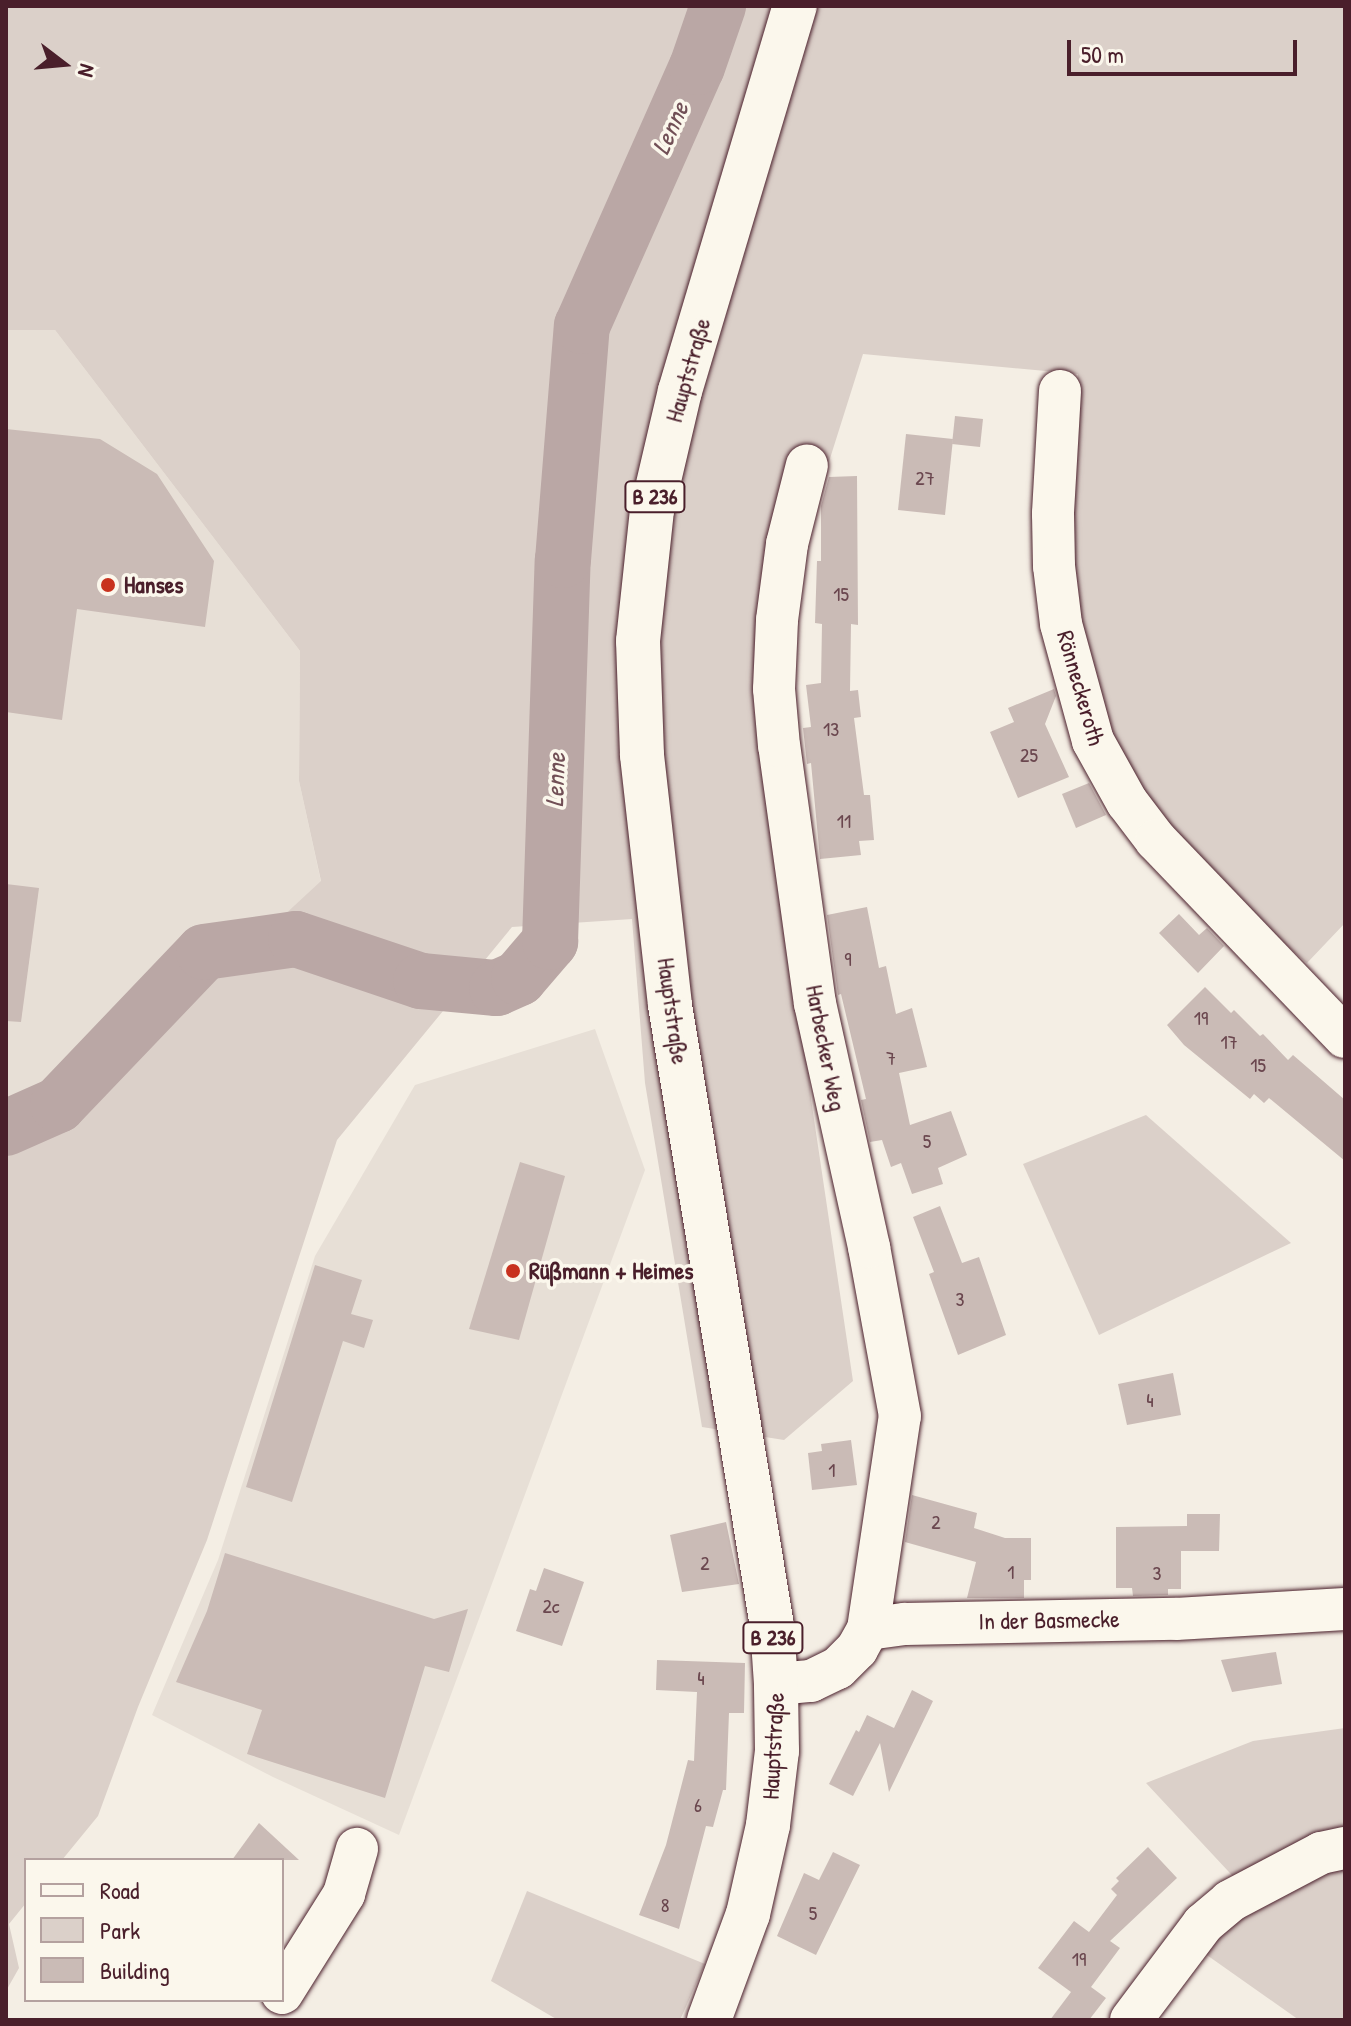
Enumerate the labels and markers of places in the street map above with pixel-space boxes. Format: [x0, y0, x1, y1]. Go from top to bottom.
place label: Hanses [124, 571, 184, 599]
marker: Hanses [99, 576, 117, 594]
place label: Rüßmann + Heimes [529, 1257, 693, 1285]
marker: Rüßmann + Heimes [504, 1262, 522, 1280]

